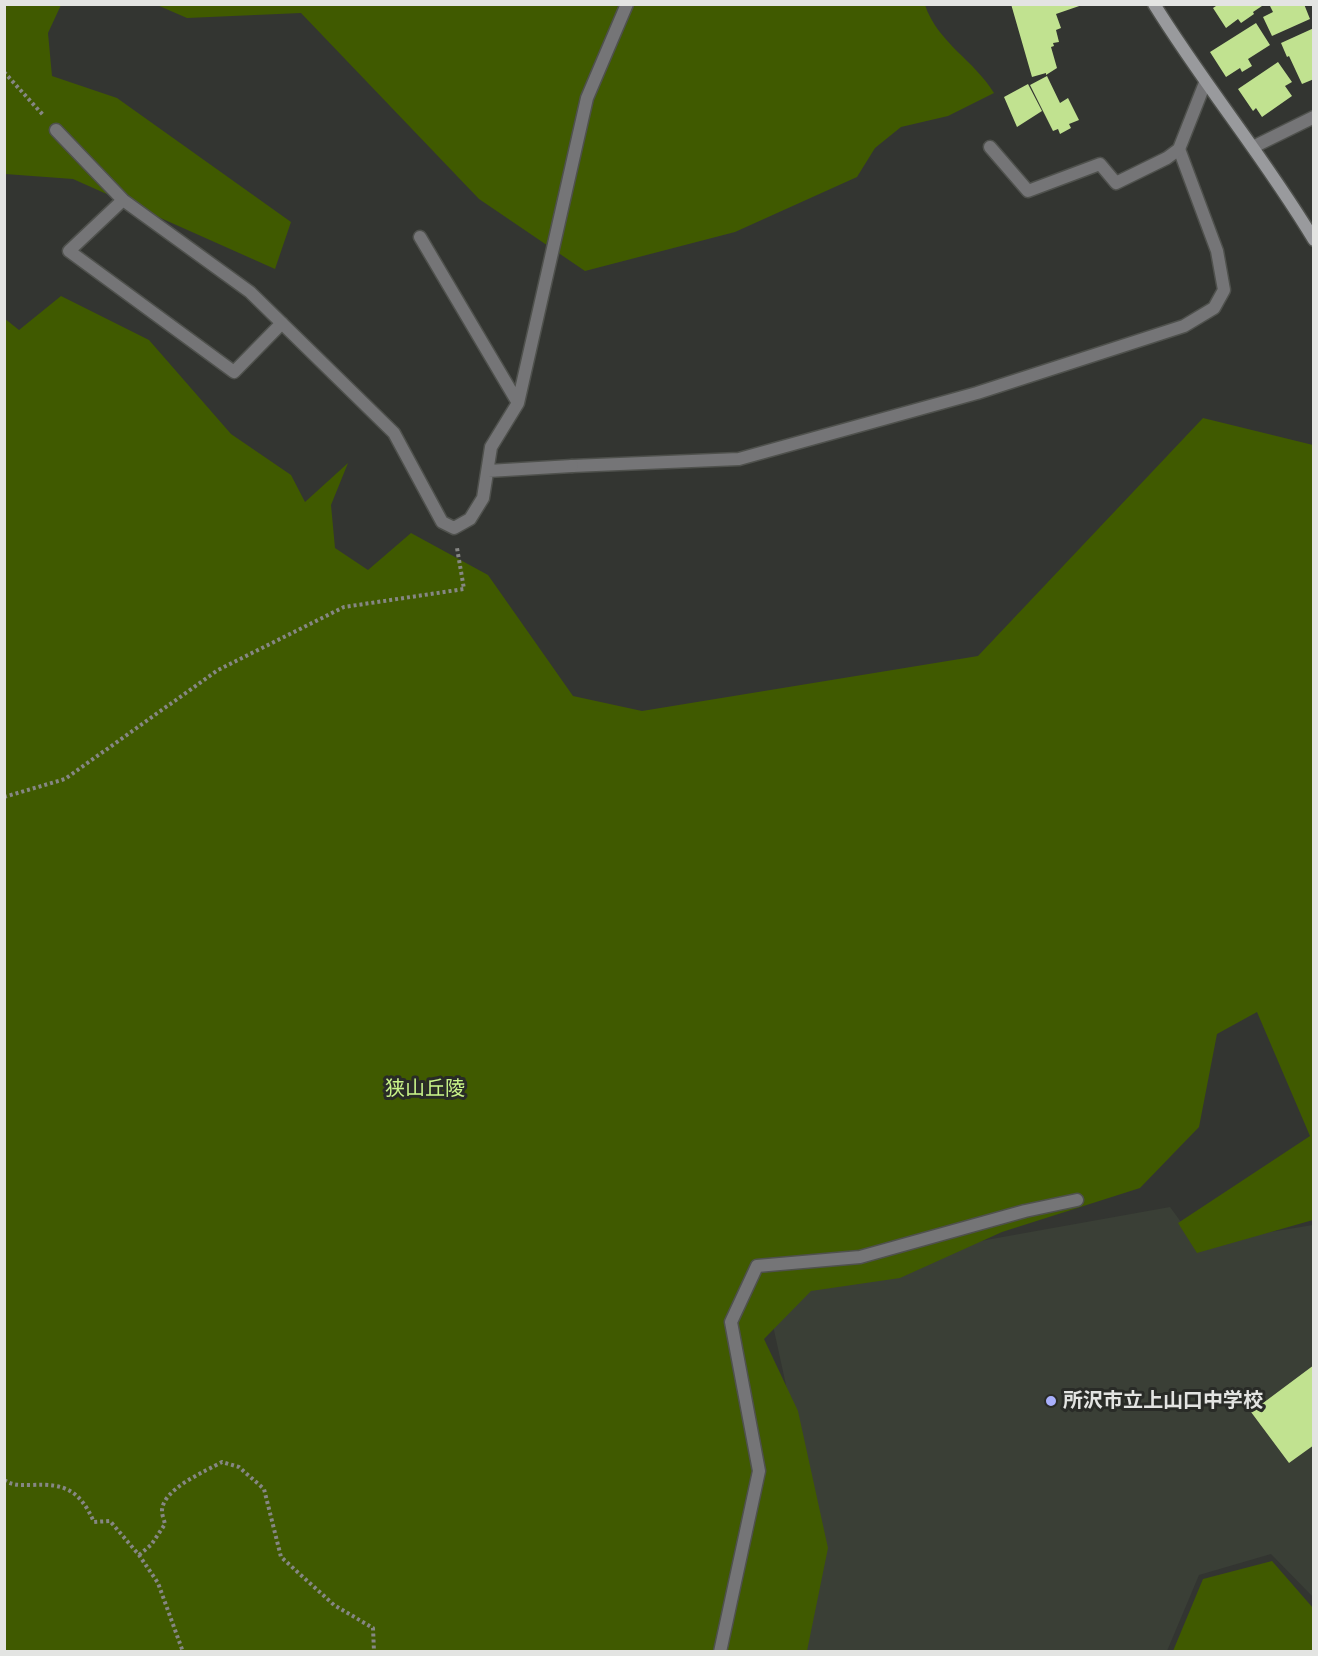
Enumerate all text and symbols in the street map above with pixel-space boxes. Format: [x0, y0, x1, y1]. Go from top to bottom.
park label: 狭山丘陵 [385, 1077, 465, 1101]
place label: 所沢市立上山口中学校 [1063, 1389, 1263, 1413]
marker: 所沢市立上山口中学校 [1044, 1394, 1058, 1408]

